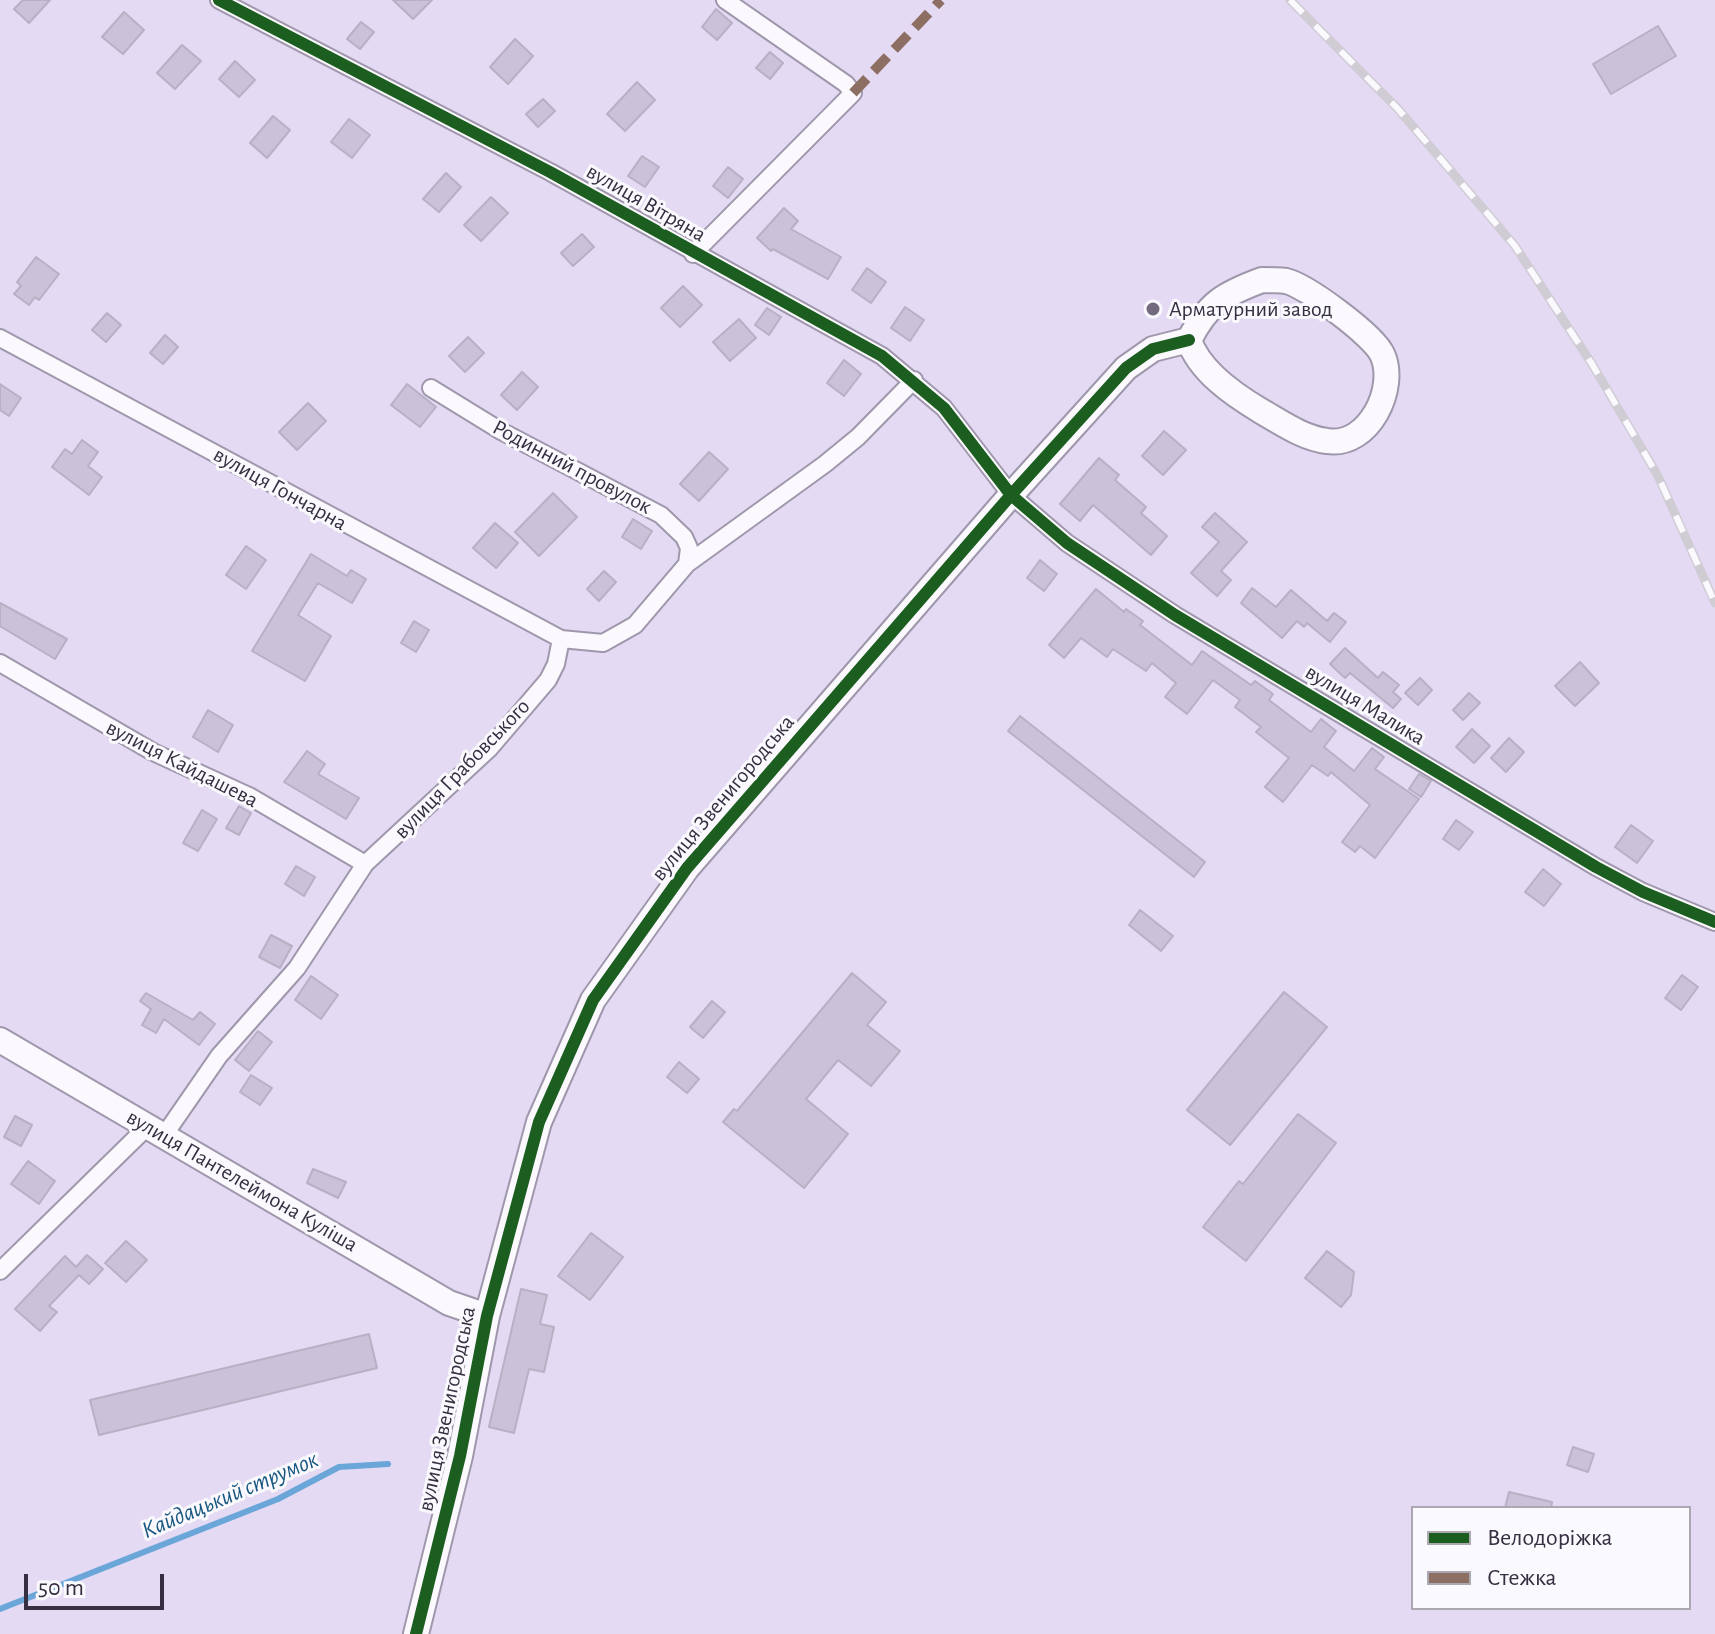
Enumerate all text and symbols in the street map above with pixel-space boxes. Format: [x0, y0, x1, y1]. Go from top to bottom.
street label: вулиця Вітряна [581, 158, 711, 248]
place label: Арматурний завод [1169, 296, 1333, 322]
marker: Арматурний завод [1144, 300, 1162, 318]
street label: Родинний провулок [488, 414, 656, 520]
street label: вулиця Гончарна [209, 441, 351, 537]
street label: вулиця Малика [1300, 659, 1430, 751]
street label: вулиця Грабовського [388, 693, 536, 845]
street label: вулиця Звенигородська [646, 710, 800, 886]
street label: вулиця Кайдашева [102, 714, 262, 814]
street label: вулиця Пантелеймона Куліша [122, 1104, 362, 1258]
street label: вулиця Звенигородська [412, 1304, 482, 1514]
water label: Кайдацький струмок [137, 1445, 323, 1545]
legend [1411, 1506, 1691, 1610]
text: Велодоріжка [1487, 1526, 1612, 1550]
scale bar [28, 1558, 168, 1608]
text: Стежка [1487, 1566, 1556, 1590]
text: 50 m [38, 1576, 84, 1600]

